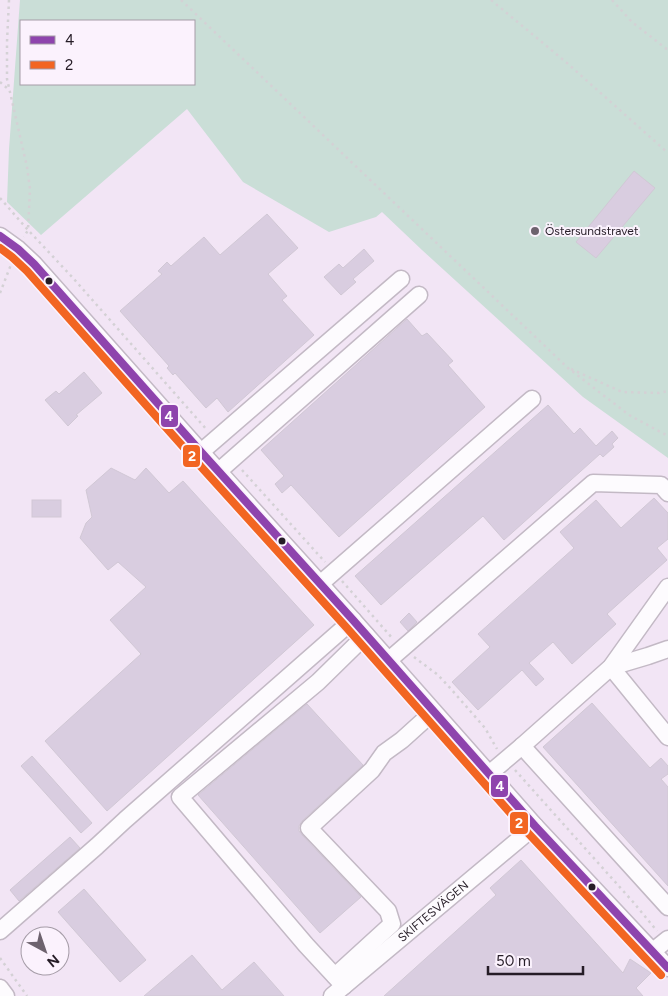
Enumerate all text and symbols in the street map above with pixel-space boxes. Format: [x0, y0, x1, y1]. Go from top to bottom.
legend [20, 20, 195, 85]
text: 4 [65, 31, 74, 49]
text: 2 [65, 56, 73, 74]
place label: Östersundstravet [545, 224, 639, 238]
marker: Östersundstravet [529, 225, 541, 237]
unlabelled marker [44, 276, 54, 286]
line badge: 4 [160, 404, 179, 428]
text: 4 [165, 408, 174, 425]
line badge: 2 [182, 444, 201, 468]
text: 2 [188, 448, 196, 465]
unlabelled marker [277, 536, 287, 546]
line badge: 4 [490, 774, 509, 798]
text: 4 [496, 778, 505, 795]
line badge: 2 [509, 811, 529, 835]
text: 2 [515, 815, 523, 832]
street label: SKIFTESVÄGEN [395, 878, 471, 945]
unlabelled marker [587, 882, 597, 892]
north arrow [20, 926, 70, 976]
scale bar [488, 944, 583, 976]
text: N [43, 951, 63, 971]
text: 50 m [496, 952, 531, 970]

